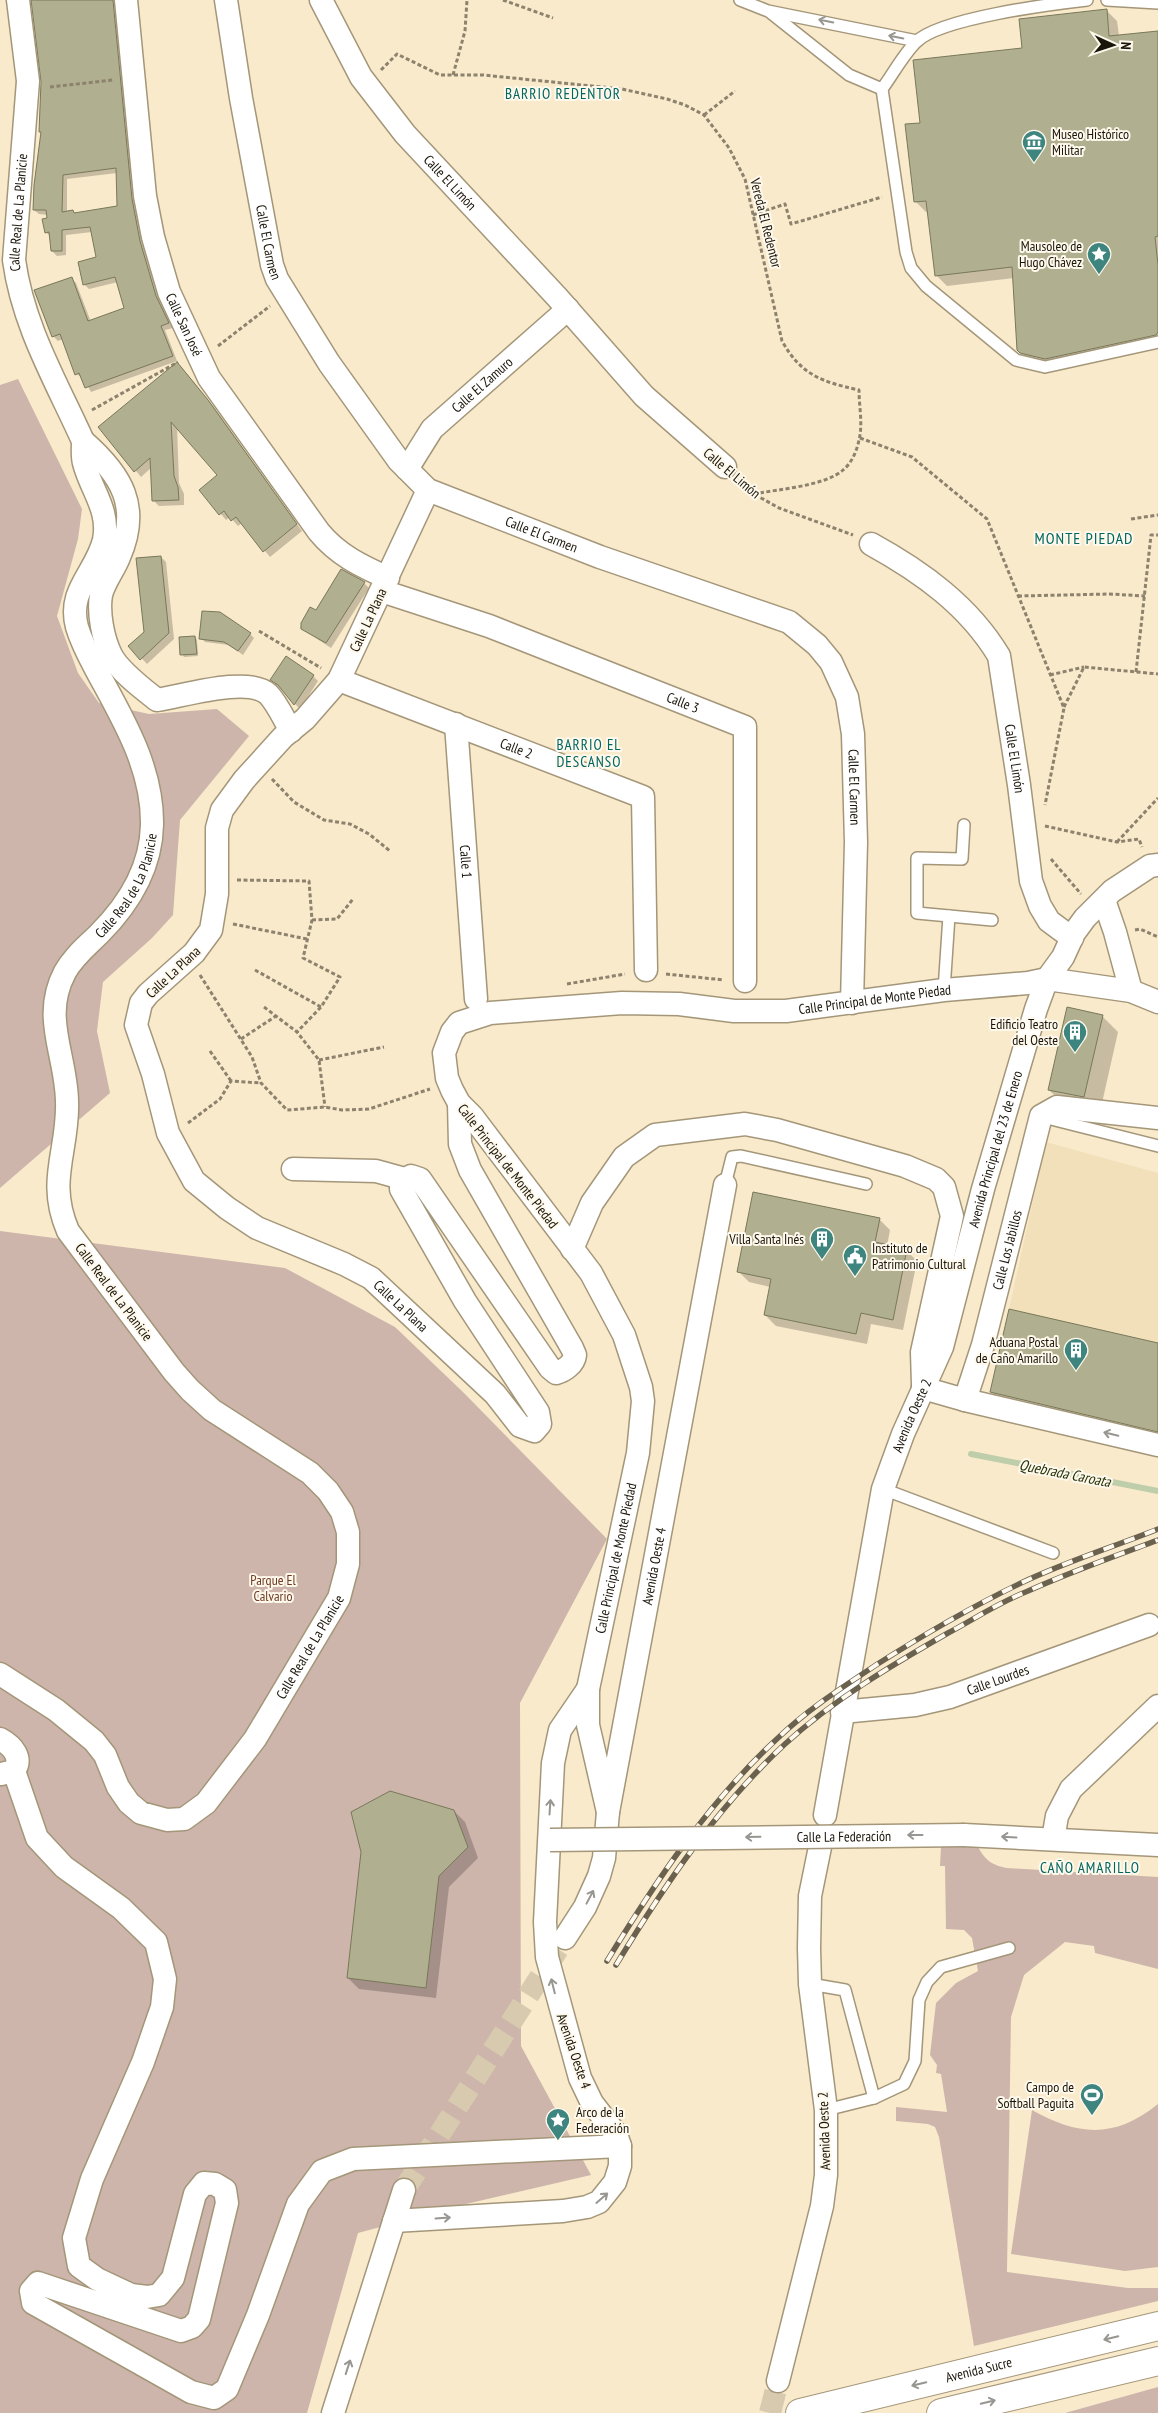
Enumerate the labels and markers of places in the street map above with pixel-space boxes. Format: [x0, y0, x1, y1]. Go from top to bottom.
place label: Museo Histórico Militar [1052, 125, 1129, 159]
museum icon: Museo Histórico Militar [1021, 129, 1047, 163]
place label: Mausoleo de Hugo Chávez [1019, 237, 1082, 271]
place icon: Mausoleo de Hugo Chávez [1086, 241, 1112, 275]
place label: Edificio Teatro del Oeste [990, 1015, 1058, 1049]
building icon: Edificio Teatro del Oeste [1062, 1019, 1088, 1053]
building icon: Villa Santa Inés [809, 1226, 835, 1260]
place label: Villa Santa Inés [728, 1230, 804, 1248]
place label: Instituto de Patrimonio Cultural [872, 1239, 967, 1273]
public building icon: Instituto de Patrimonio Cultural [842, 1243, 868, 1277]
place label: Aduana Postal de Caño Amarillo [976, 1333, 1059, 1367]
building icon: Aduana Postal de Caño Amarillo [1063, 1337, 1089, 1371]
place label: Campo de Softball Paguita [998, 2078, 1074, 2112]
sports icon: Campo de Softball Paguita [1079, 2082, 1105, 2116]
place label: Arco de la Federación [576, 2103, 629, 2137]
place icon: Arco de la Federación [545, 2107, 571, 2141]

